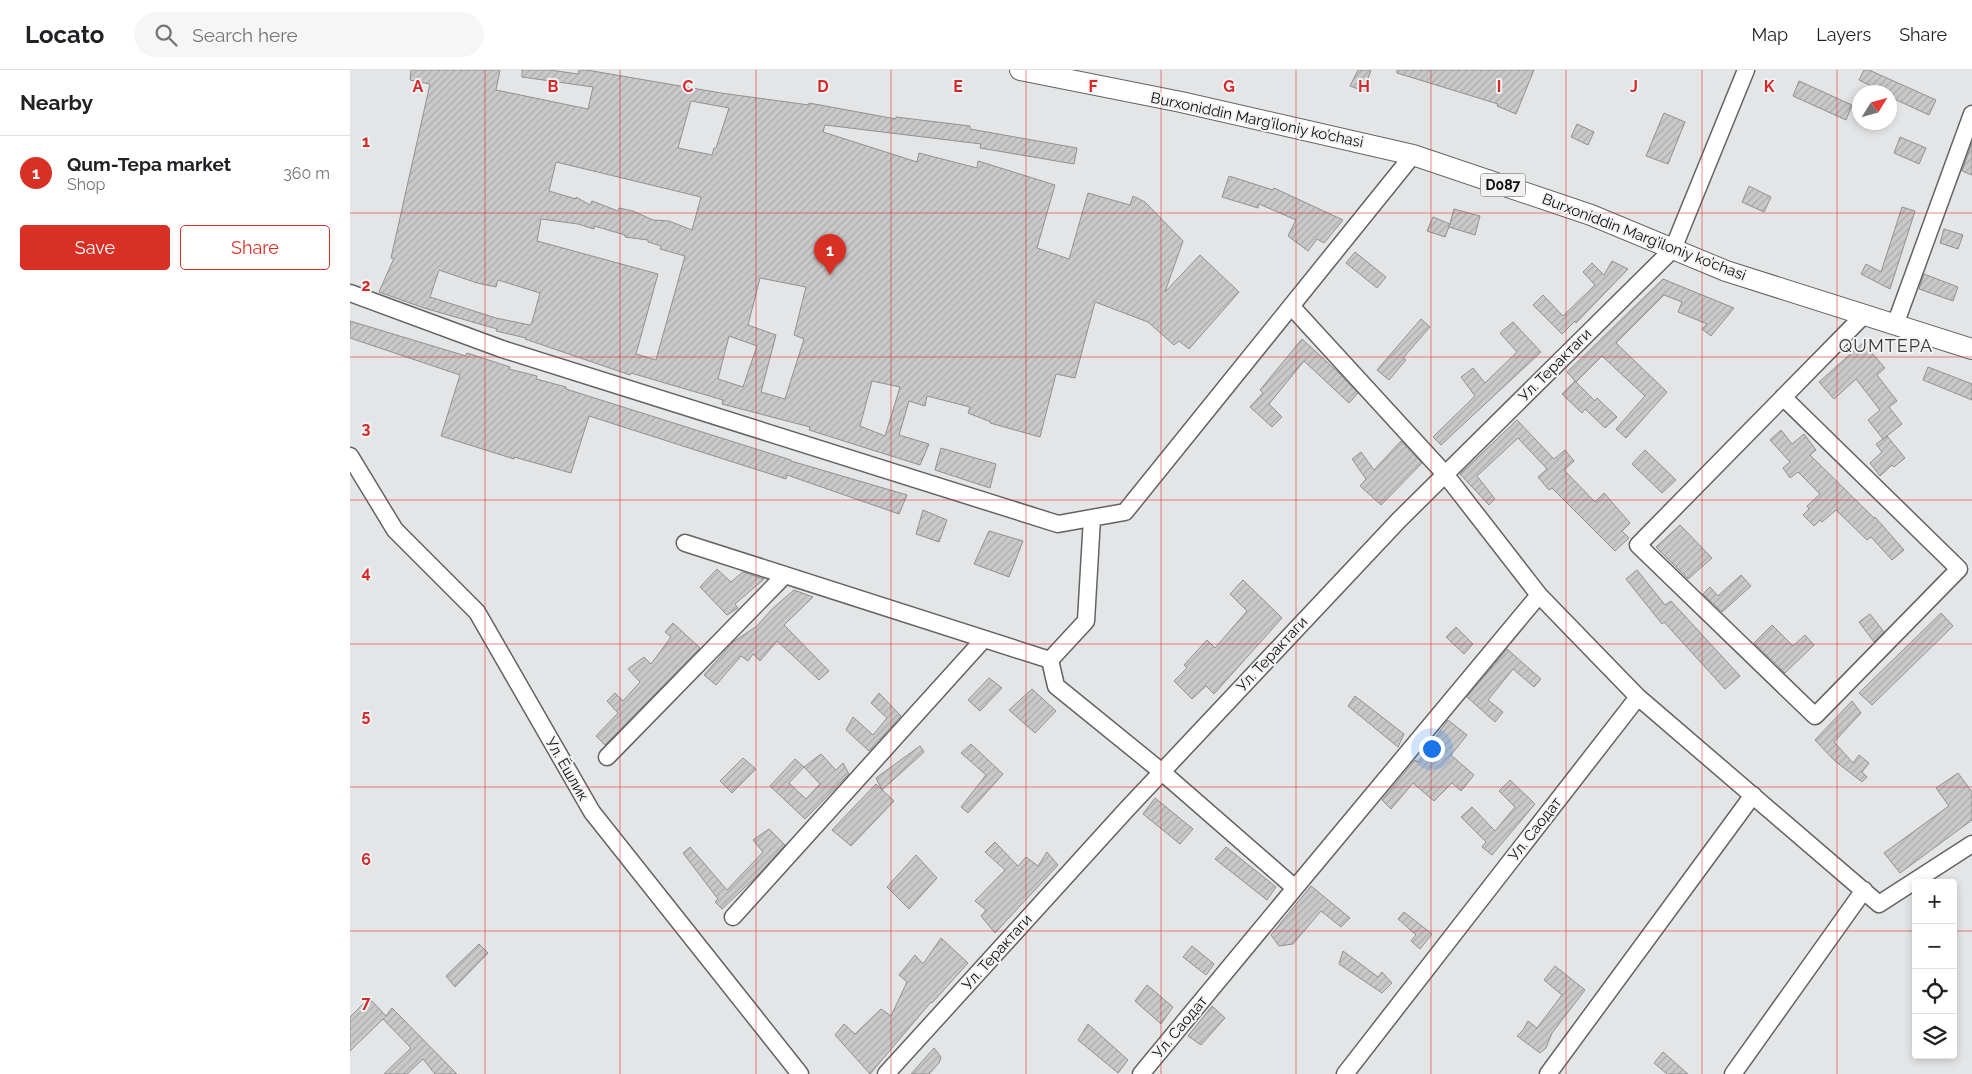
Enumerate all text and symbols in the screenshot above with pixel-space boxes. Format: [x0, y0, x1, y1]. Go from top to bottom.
search box [134, 12, 484, 57]
text: Locato [25, 20, 104, 49]
icon: search [152, 21, 180, 49]
text: Search here [192, 24, 298, 46]
text: Map [1752, 24, 1788, 45]
text: Layers [1816, 24, 1871, 45]
text: Share [1899, 24, 1947, 45]
text: A [413, 77, 424, 96]
text: B [548, 77, 559, 96]
text: C [683, 77, 694, 96]
text: D [817, 77, 829, 96]
text: E [953, 77, 963, 96]
text: F [1088, 77, 1098, 96]
text: G [1223, 77, 1235, 96]
text: H [1358, 77, 1370, 96]
text: I [1497, 77, 1501, 96]
text: J [1630, 77, 1638, 96]
text: K [1764, 77, 1775, 96]
north arrow [1852, 85, 1897, 130]
street label: Burxoniddin Marg’iloniy ko’chasi [1149, 89, 1365, 151]
text: Nearby [20, 90, 93, 115]
text: 1 [362, 132, 370, 151]
text: Qum-Tepa market [67, 153, 231, 175]
text: 1 [32, 164, 40, 183]
text: 360 m [283, 164, 330, 183]
road number: D087 [1480, 174, 1526, 196]
text: Shop [67, 175, 105, 194]
street label: Burxoniddin Marg’iloniy ko’chasi [1539, 190, 1749, 284]
button: Save [20, 225, 170, 270]
button: Share [180, 225, 330, 270]
pin: 1 [814, 234, 846, 275]
text: 2 [361, 276, 371, 295]
street label: Ул. Терактаги [1515, 325, 1595, 405]
district label: QUMTEPA [1839, 335, 1933, 356]
text: 3 [362, 419, 371, 438]
text: 4 [361, 563, 371, 582]
street label: Ул. Терактаги [1233, 613, 1311, 695]
text: 5 [362, 706, 371, 725]
street label: Ул. Ёшлик [542, 733, 593, 804]
your location [1419, 736, 1445, 762]
street label: Ул. Саодат [1505, 794, 1565, 864]
text: 6 [361, 850, 371, 869]
map controls [1912, 879, 1957, 1059]
button: + [1912, 879, 1957, 924]
street label: Ул. Терактаги [958, 910, 1036, 994]
button: − [1912, 924, 1957, 969]
button: locate [1912, 969, 1957, 1014]
street label: Ул. Саодат [1149, 992, 1211, 1062]
text: 7 [362, 993, 371, 1012]
button: layers [1912, 1014, 1957, 1059]

